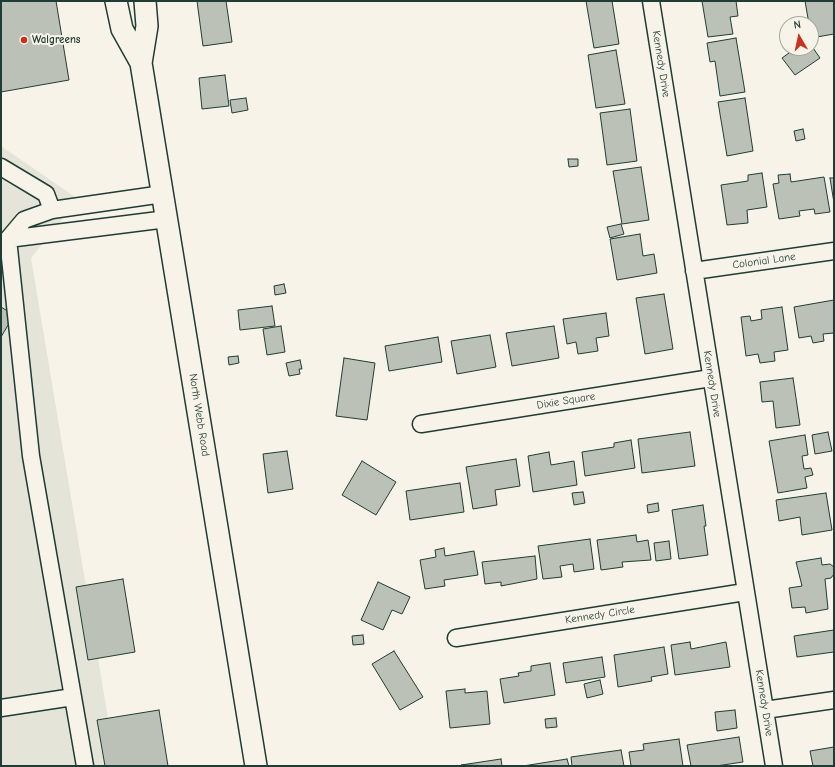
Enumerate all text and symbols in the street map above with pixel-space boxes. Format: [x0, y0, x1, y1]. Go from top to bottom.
north arrow [779, 16, 819, 56]
text: N [793, 18, 802, 32]
street label: Kennedy Drive [649, 30, 673, 98]
place label: Walgreens [32, 33, 81, 47]
marker: Walgreens [19, 35, 29, 45]
street label: Colonial Lane [732, 250, 796, 272]
street label: Kennedy Drive [700, 350, 724, 418]
street label: North Webb Road [186, 373, 212, 457]
street label: Dixie Square [536, 390, 596, 412]
street label: Kennedy Circle [564, 603, 636, 627]
street label: Kennedy Drive [752, 669, 776, 737]

